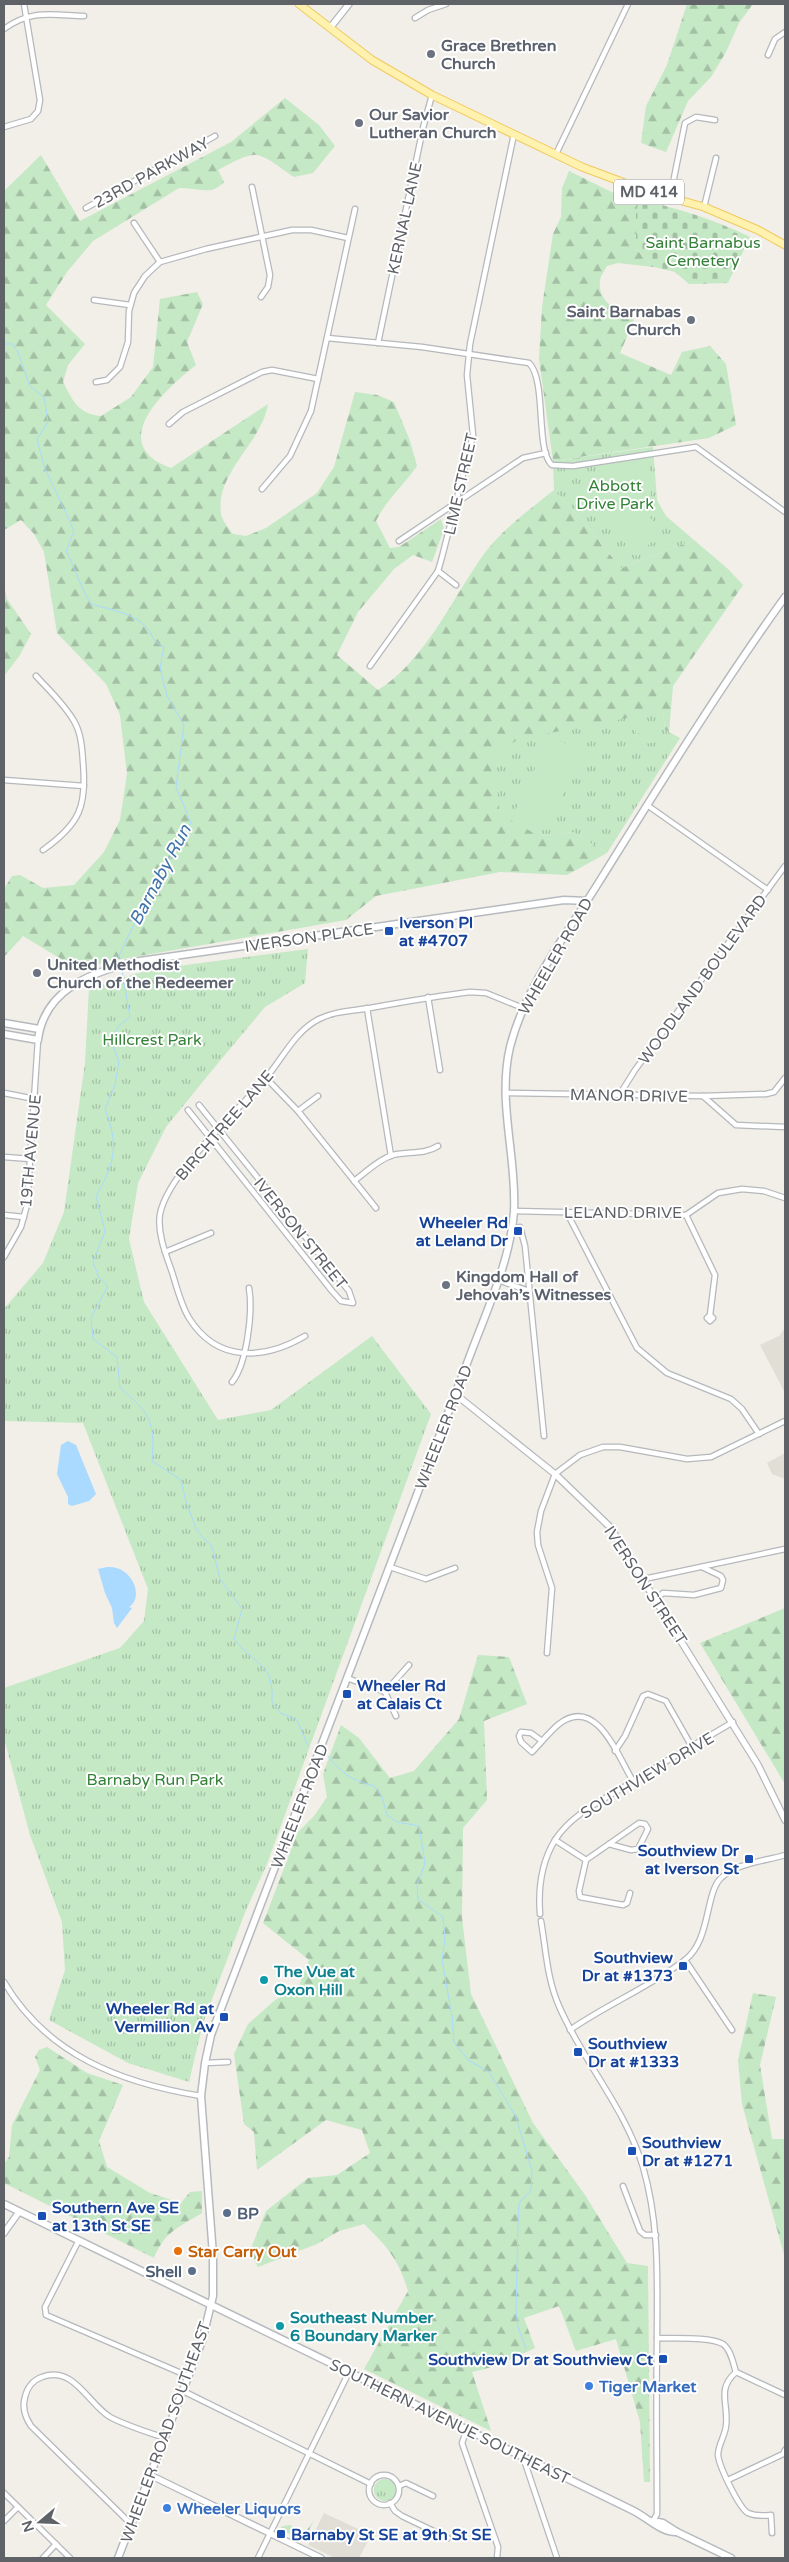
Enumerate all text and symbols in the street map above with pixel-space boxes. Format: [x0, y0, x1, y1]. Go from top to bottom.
place label: Grace Brethren Church [441, 36, 556, 74]
marker: Grace Brethren Church [425, 48, 437, 60]
place label: Our Savior Lutheran Church [369, 105, 497, 143]
marker: Our Savior Lutheran Church [353, 117, 365, 129]
street label: 23RD PARKWAY [90, 133, 213, 213]
street label: KERNAL LANE [383, 160, 427, 276]
road number: MD 414 [614, 180, 684, 204]
park label: Saint Barnabus Cemetery [645, 233, 761, 271]
place label: Saint Barnabas Church [567, 302, 681, 340]
marker: Saint Barnabas Church [685, 314, 697, 326]
street label: LIME STREET [440, 431, 482, 537]
park label: Abbott Drive Park [576, 476, 654, 514]
water label: Barnaby Run [124, 820, 196, 929]
street label: WOODLAND BOULEVARD [634, 891, 771, 1069]
street label: WHEELER ROAD [514, 894, 597, 1019]
place label: Iverson Pl at #4707 [399, 913, 473, 951]
street label: IVERSON PLACE [243, 919, 375, 957]
marker: Iverson Pl at #4707 [383, 925, 395, 937]
place label: United Methodist Church of the Redeemer [47, 955, 234, 993]
marker: United Methodist Church of the Redeemer [31, 967, 43, 979]
park label: Hillcrest Park [102, 1030, 202, 1050]
street label: BIRCHTREE LANE [171, 1066, 278, 1185]
street label: MANOR DRIVE [570, 1085, 688, 1107]
street label: 19TH AVENUE [16, 1094, 46, 1209]
street label: IVERSON STREET [249, 1174, 351, 1294]
street label: LELAND DRIVE [564, 1203, 682, 1223]
place label: Wheeler Rd at Leland Dr [416, 1213, 509, 1251]
marker: Wheeler Rd at Leland Dr [512, 1225, 524, 1237]
place label: Kingdom Hall of Jehovah’s Witnesses [455, 1267, 611, 1305]
marker: Kingdom Hall of Jehovah’s Witnesses [440, 1279, 452, 1291]
street label: WHEELER ROAD [411, 1362, 477, 1492]
street label: IVERSON STREET [599, 1522, 691, 1649]
place label: Wheeler Rd at Calais Ct [357, 1676, 446, 1714]
marker: Wheeler Rd at Calais Ct [341, 1688, 353, 1700]
street label: SOUTHVIEW DRIVE [577, 1728, 718, 1824]
street label: WHEELER ROAD [267, 1741, 333, 1871]
park label: Barnaby Run Park [87, 1770, 224, 1790]
place label: Southview Dr at Iverson St [638, 1841, 740, 1879]
marker: Southview Dr at Iverson St [743, 1853, 755, 1865]
place label: Southview Dr at #1373 [582, 1948, 673, 1986]
marker: Southview Dr at #1373 [677, 1960, 689, 1972]
place label: The Vue at Oxon Hill [273, 1962, 356, 2000]
marker: The Vue at Oxon Hill [258, 1974, 270, 1986]
place label: Wheeler Rd at Vermillion Av [106, 1999, 215, 2037]
marker: Wheeler Rd at Vermillion Av [218, 2011, 230, 2023]
place label: Southview Dr at #1333 [588, 2034, 679, 2072]
marker: Southview Dr at #1333 [572, 2046, 584, 2058]
place label: Southview Dr at #1271 [642, 2133, 733, 2171]
marker: Southview Dr at #1271 [626, 2145, 638, 2157]
place label: Southern Ave SE at 13th St SE [52, 2198, 179, 2236]
place label: BP [237, 2204, 259, 2224]
marker: BP [221, 2207, 233, 2219]
marker: Southern Ave SE at 13th St SE [36, 2210, 48, 2222]
place label: Star Carry Out [188, 2242, 298, 2262]
marker: Star Carry Out [172, 2245, 184, 2257]
place label: Shell [146, 2262, 182, 2282]
marker: Shell [186, 2265, 198, 2277]
place label: Southeast Number 6 Boundary Marker [290, 2308, 438, 2346]
street label: WHEELER ROAD SOUTHEAST [117, 2319, 215, 2546]
marker: Southeast Number 6 Boundary Marker [274, 2320, 286, 2332]
place label: Southview Dr at Southview Ct [428, 2350, 654, 2370]
marker: Southview Dr at Southview Ct [657, 2353, 669, 2365]
street label: SOUTHERN AVENUE SOUTHEAST [326, 2355, 573, 2489]
place label: Tiger Market [598, 2377, 697, 2397]
marker: Tiger Market [583, 2380, 595, 2392]
north arrow [15, 2497, 65, 2547]
place label: Wheeler Liquors [177, 2499, 301, 2519]
marker: Wheeler Liquors [161, 2502, 173, 2514]
text: N [18, 2518, 38, 2534]
place label: Barnaby St SE at 9th St SE [291, 2525, 492, 2545]
marker: Barnaby St SE at 9th St SE [275, 2528, 287, 2540]

